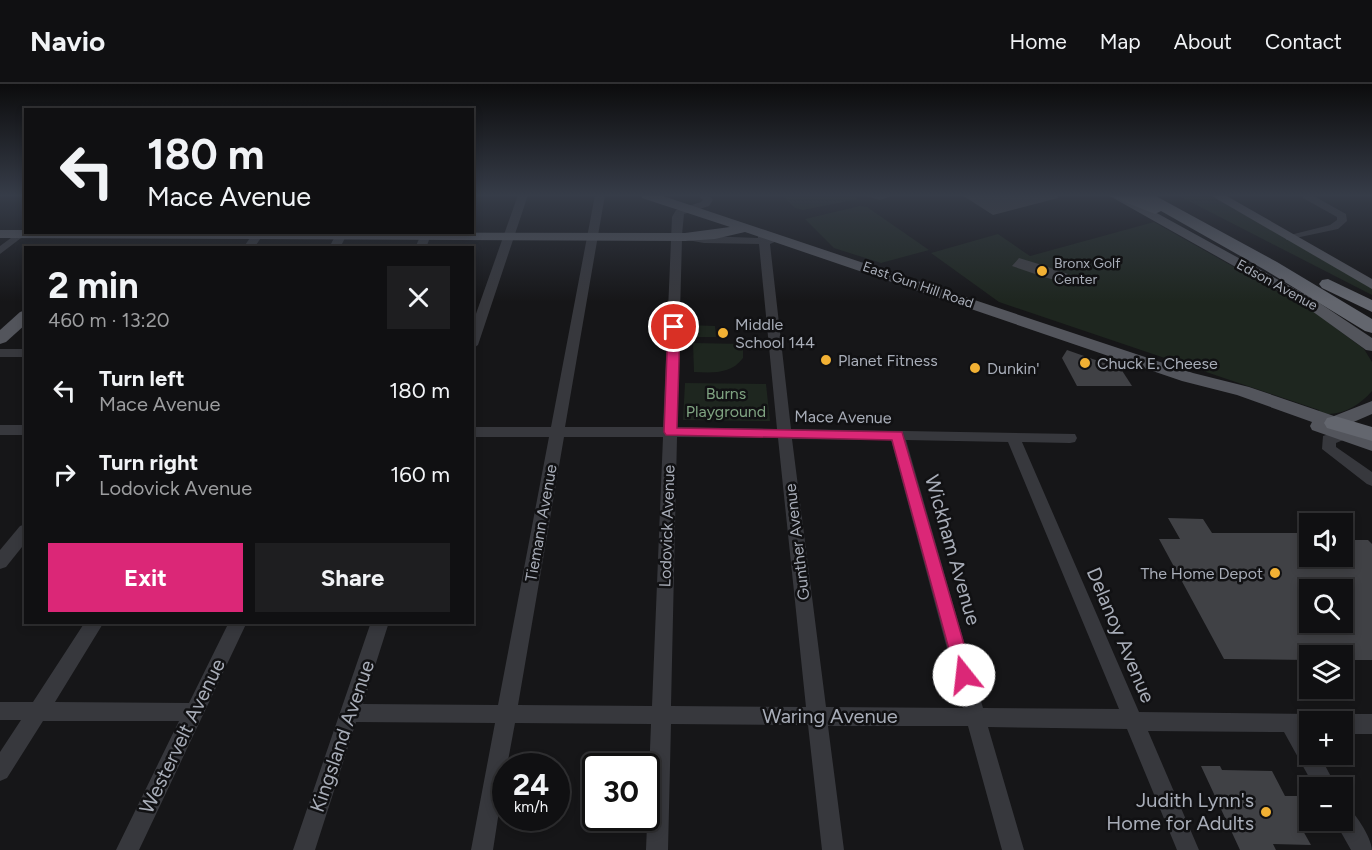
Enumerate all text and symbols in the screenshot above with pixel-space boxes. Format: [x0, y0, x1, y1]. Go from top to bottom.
text: Navio [30, 24, 105, 58]
text: Home [1010, 29, 1067, 54]
text: Map [1100, 29, 1141, 54]
text: About [1174, 29, 1232, 54]
text: Contact [1265, 29, 1342, 54]
text: 180 m [147, 129, 264, 180]
icon: left [48, 132, 126, 210]
text: Mace Avenue [147, 180, 311, 213]
place label: Bronx Golf Center [1054, 255, 1121, 288]
street label: Edson Avenue [1234, 256, 1321, 314]
street label: East Gun Hill Road [860, 258, 976, 312]
text: 2 min [48, 264, 139, 307]
marker: Bronx Golf Center [1035, 264, 1049, 278]
button: close [387, 266, 450, 329]
pin [648, 301, 699, 352]
text: 460 m · 13:20 [48, 308, 170, 332]
icon: arrive [657, 310, 690, 343]
place label: Middle School 144 [735, 315, 815, 352]
marker: Middle School 144 [716, 326, 730, 340]
place label: Planet Fitness [838, 351, 938, 370]
marker: Planet Fitness [819, 353, 833, 367]
place label: Chuck E. Cheese [1097, 354, 1218, 373]
marker: Chuck E. Cheese [1078, 356, 1092, 370]
place label: Dunkin' [987, 359, 1039, 378]
marker: Dunkin' [968, 361, 982, 375]
text: Turn left [99, 365, 185, 392]
icon: left [48, 374, 81, 407]
text: 180 m [389, 377, 450, 404]
park label: Burns Playground [686, 384, 766, 421]
text: Mace Avenue [99, 392, 220, 416]
street label: Mace Avenue [794, 407, 892, 427]
text: Turn right [99, 449, 198, 476]
icon: right [48, 458, 81, 491]
text: 160 m [390, 461, 450, 488]
street label: Tiemann Avenue [521, 463, 561, 583]
street label: Lodovick Avenue [655, 464, 679, 588]
street label: Wickham Avenue [920, 472, 986, 628]
text: Lodovick Avenue [99, 476, 252, 500]
street label: Gunther Avenue [780, 482, 814, 601]
map controls [1299, 513, 1353, 831]
button: sound [1299, 513, 1353, 567]
button: Exit [48, 543, 243, 612]
button: Share [255, 543, 450, 612]
street label: Delanoy Avenue [1082, 564, 1160, 706]
place label: The Home Depot [1140, 564, 1263, 583]
marker: The Home Depot [1268, 566, 1282, 580]
button: search [1299, 579, 1353, 633]
position arrow [932, 643, 996, 707]
button: layers [1299, 645, 1353, 699]
street label: Westervelt Avenue [134, 655, 230, 817]
street label: Kingsland Avenue [305, 657, 379, 815]
street label: Waring Avenue [762, 704, 898, 728]
button: + [1299, 711, 1353, 765]
speed limit sign: 30 [582, 753, 660, 831]
text: 24 [513, 766, 549, 803]
button: − [1299, 777, 1353, 831]
place label: Judith Lynn's Home for Adults [1106, 788, 1254, 835]
text: km/h [514, 798, 548, 816]
marker: Judith Lynn's Home for Adults [1259, 805, 1273, 819]

